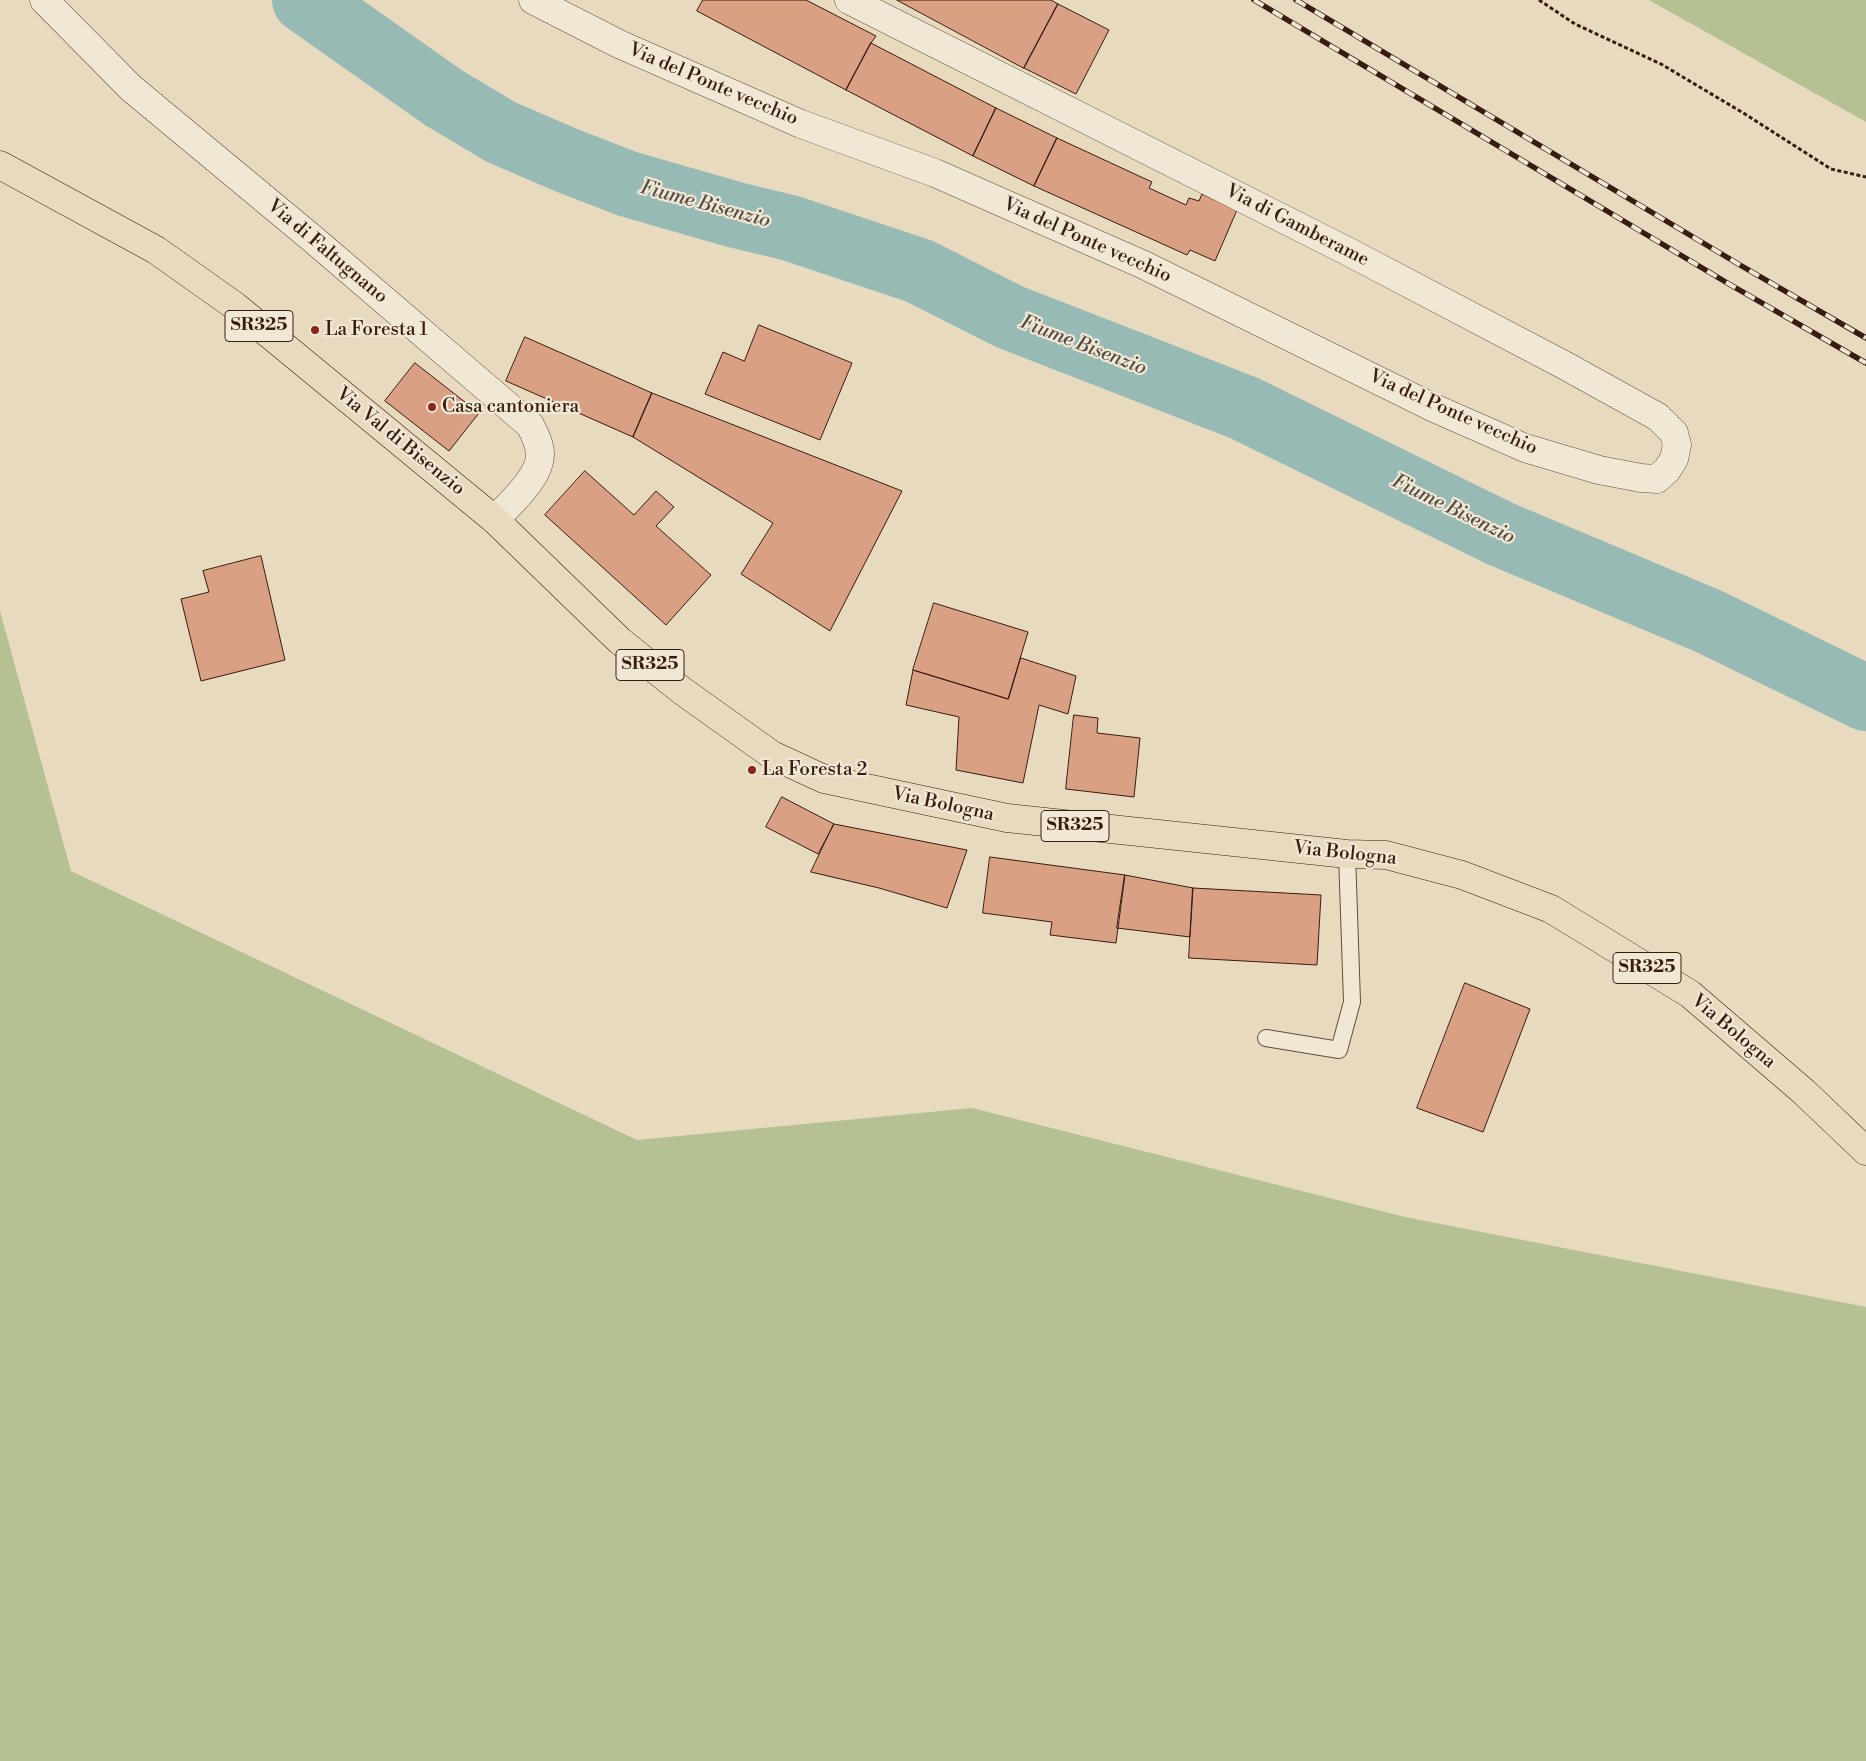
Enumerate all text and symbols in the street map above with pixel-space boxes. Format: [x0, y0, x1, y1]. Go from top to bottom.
street label: Via del Ponte vecchio [625, 39, 801, 131]
water label: Fiume Bisenzio [637, 176, 773, 234]
street label: Via di Gamberame [1221, 180, 1373, 272]
street label: Via del Ponte vecchio [999, 194, 1175, 288]
street label: Via di Faltugnano [262, 195, 392, 309]
road number: SR325 [225, 310, 293, 342]
water label: Fiume Bisenzio [1016, 311, 1150, 381]
place label: La Foresta 1 [325, 319, 428, 341]
marker: La Foresta 1 [309, 324, 321, 336]
street label: Via del Ponte vecchio [1365, 366, 1541, 460]
street label: Via Val di Bisenzio [331, 383, 469, 501]
place label: Casa cantoniera [442, 396, 579, 418]
marker: Casa cantoniera [426, 401, 438, 413]
water label: Fiume Bisenzio [1388, 470, 1518, 550]
road number: SR325 [616, 650, 684, 680]
place label: La Foresta 2 [762, 759, 867, 781]
marker: La Foresta 2 [746, 764, 758, 776]
street label: Via Bologna [890, 783, 996, 827]
road number: SR325 [1041, 810, 1109, 841]
street label: Via Bologna [1292, 837, 1398, 871]
road number: SR325 [1613, 952, 1681, 984]
street label: Via Bologna [1686, 990, 1780, 1074]

